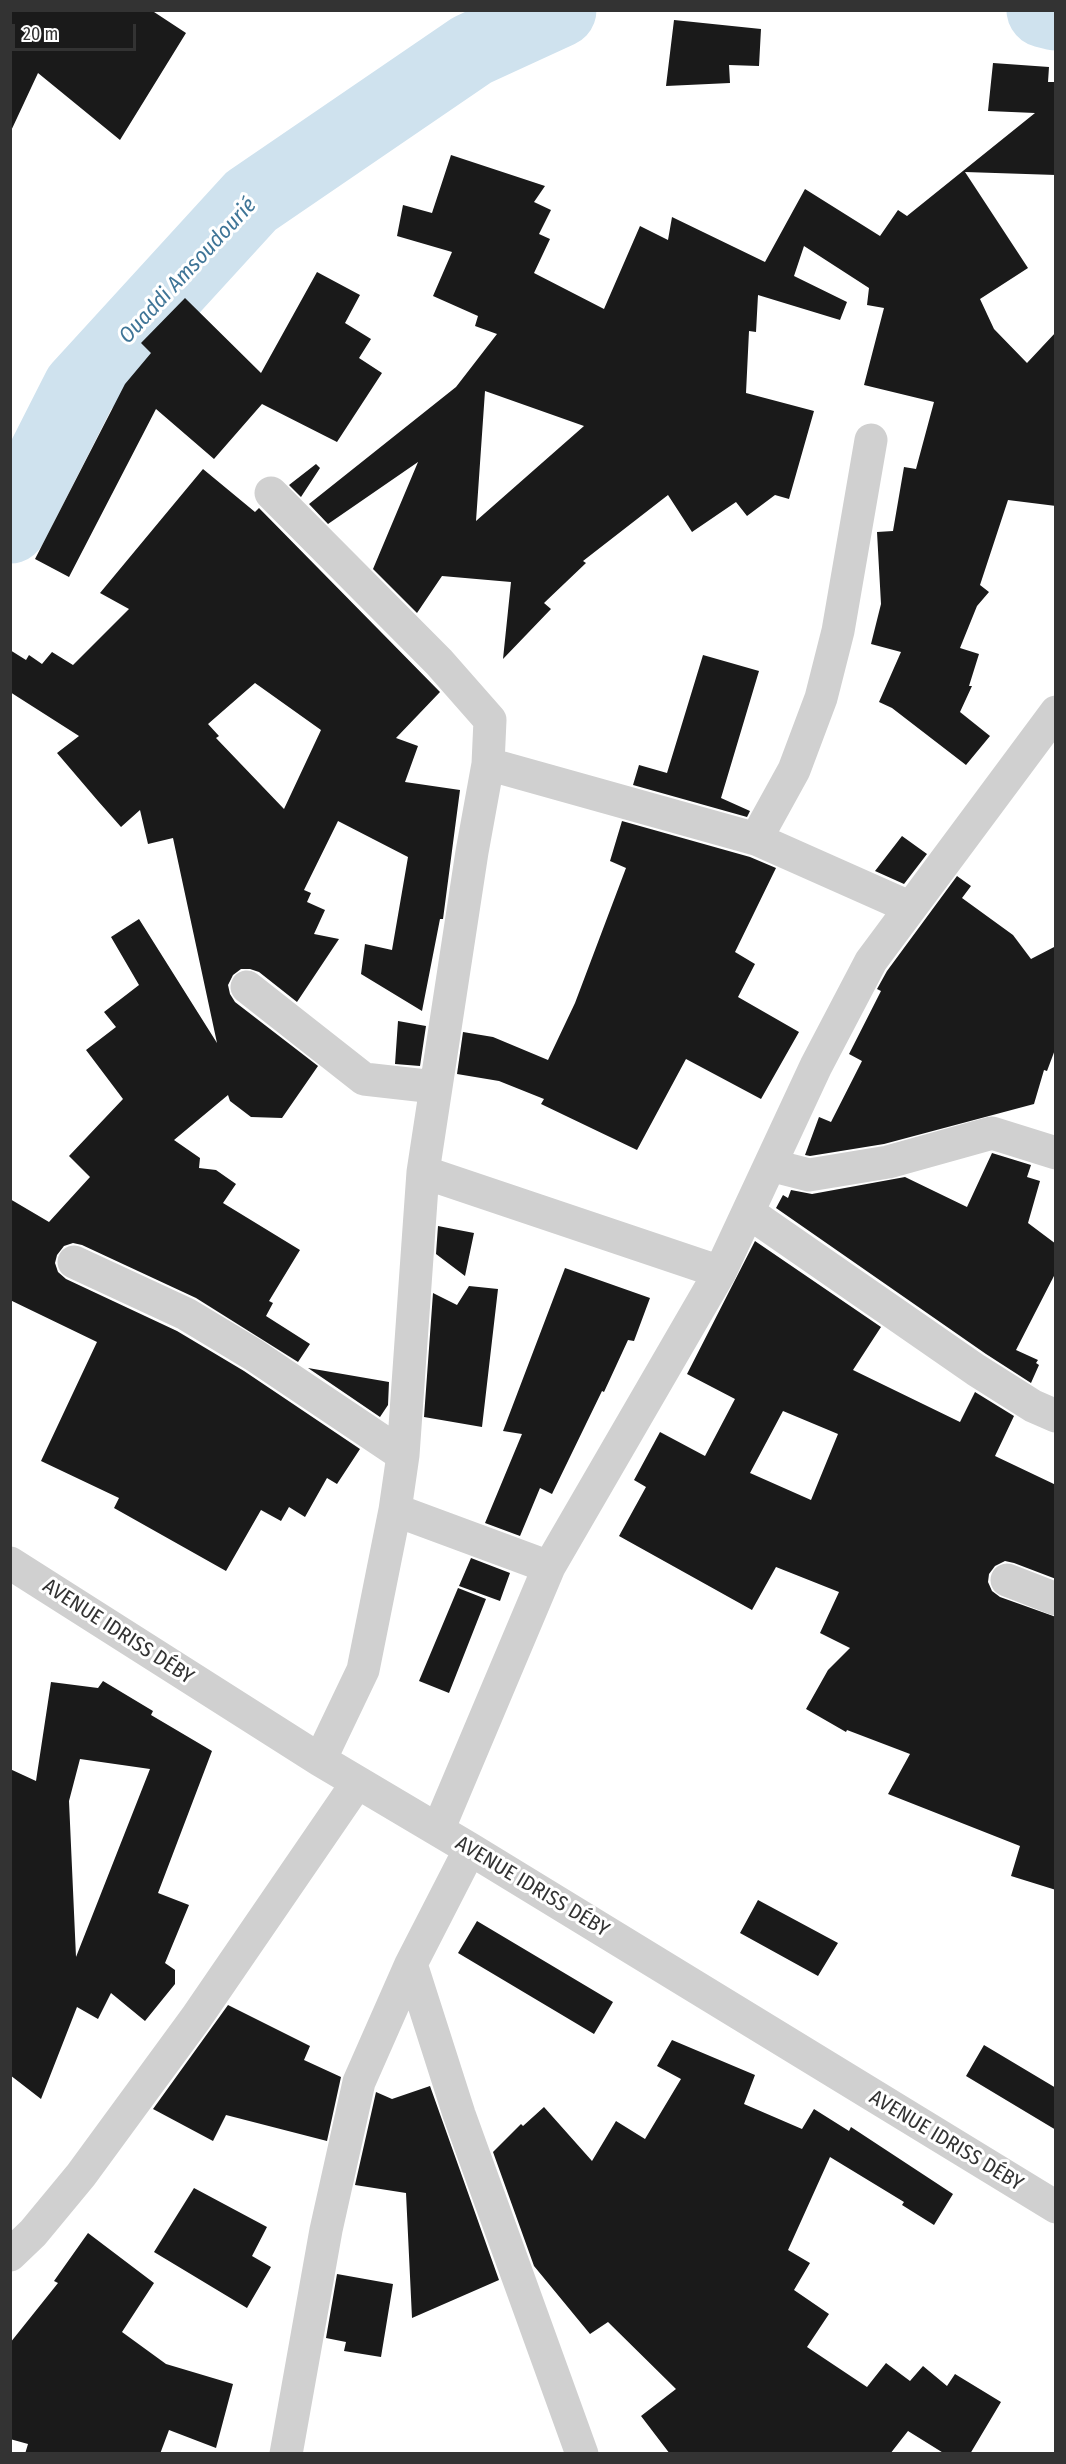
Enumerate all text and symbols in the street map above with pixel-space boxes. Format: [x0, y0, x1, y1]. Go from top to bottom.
scale bar [15, 12, 140, 50]
text: 20 m [23, 23, 58, 45]
water label: Ouaddi Amsoudourié [114, 193, 262, 349]
street label: AVENUE IDRISS DÉBY [38, 1574, 198, 1690]
street label: AVENUE IDRISS DÉBY [451, 1831, 613, 1943]
street label: AVENUE IDRISS DÉBY [865, 2085, 1027, 2197]

